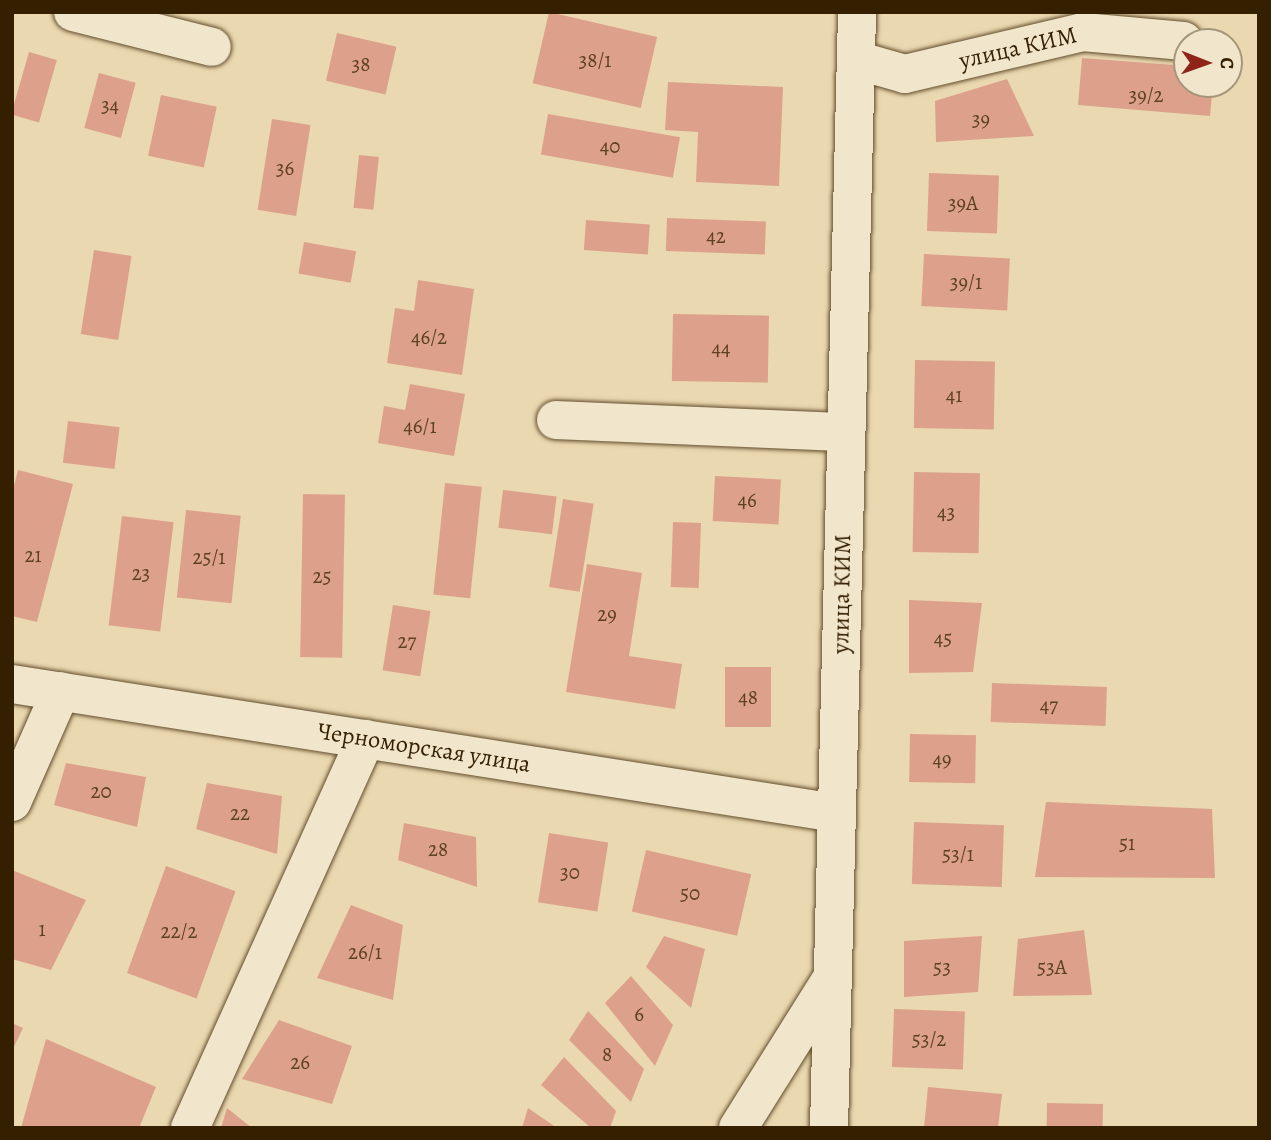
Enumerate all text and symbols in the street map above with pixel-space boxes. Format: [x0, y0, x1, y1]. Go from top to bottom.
street label: улица КИМ [956, 21, 1080, 75]
north arrow [1173, 28, 1243, 98]
house number: 38/1 [578, 47, 612, 73]
house number: 38 [352, 51, 370, 77]
text: С [1214, 57, 1240, 69]
house number: 39/2 [1128, 82, 1164, 108]
house number: 34 [101, 92, 119, 118]
house number: 39 [972, 106, 990, 132]
house number: 40 [600, 133, 620, 159]
house number: 36 [276, 155, 294, 181]
house number: 39А [948, 190, 978, 216]
house number: 42 [706, 223, 726, 249]
house number: 39/1 [950, 269, 982, 295]
house number: 46/2 [411, 324, 447, 350]
house number: 44 [711, 335, 731, 361]
house number: 41 [946, 382, 962, 408]
house number: 46/1 [403, 413, 437, 439]
house number: 46 [737, 487, 757, 513]
house number: 43 [937, 499, 955, 525]
street label: улица КИМ [827, 534, 857, 654]
house number: 21 [24, 542, 42, 568]
house number: 25/1 [192, 544, 226, 570]
house number: 23 [132, 560, 150, 586]
house number: 25 [312, 563, 332, 589]
house number: 29 [597, 601, 617, 627]
house number: 45 [934, 625, 952, 651]
house number: 27 [398, 628, 416, 654]
house number: 48 [738, 684, 758, 710]
house number: 47 [1040, 692, 1058, 718]
street label: Черноморская улица [315, 717, 533, 779]
house number: 49 [932, 746, 952, 772]
house number: 20 [90, 778, 112, 804]
house number: 22 [230, 800, 250, 826]
house number: 51 [1119, 830, 1135, 856]
house number: 28 [428, 836, 448, 862]
house number: 53/1 [942, 841, 974, 867]
house number: 30 [560, 859, 580, 885]
house number: 50 [680, 880, 700, 906]
house number: 1 [38, 916, 46, 942]
house number: 22/2 [161, 918, 197, 944]
house number: 26/1 [348, 939, 382, 965]
house number: 53 [933, 954, 951, 980]
house number: 53А [1037, 954, 1067, 980]
house number: 6 [634, 1001, 644, 1027]
house number: 53/2 [912, 1026, 946, 1052]
house number: 8 [602, 1041, 612, 1067]
house number: 26 [290, 1049, 310, 1075]

